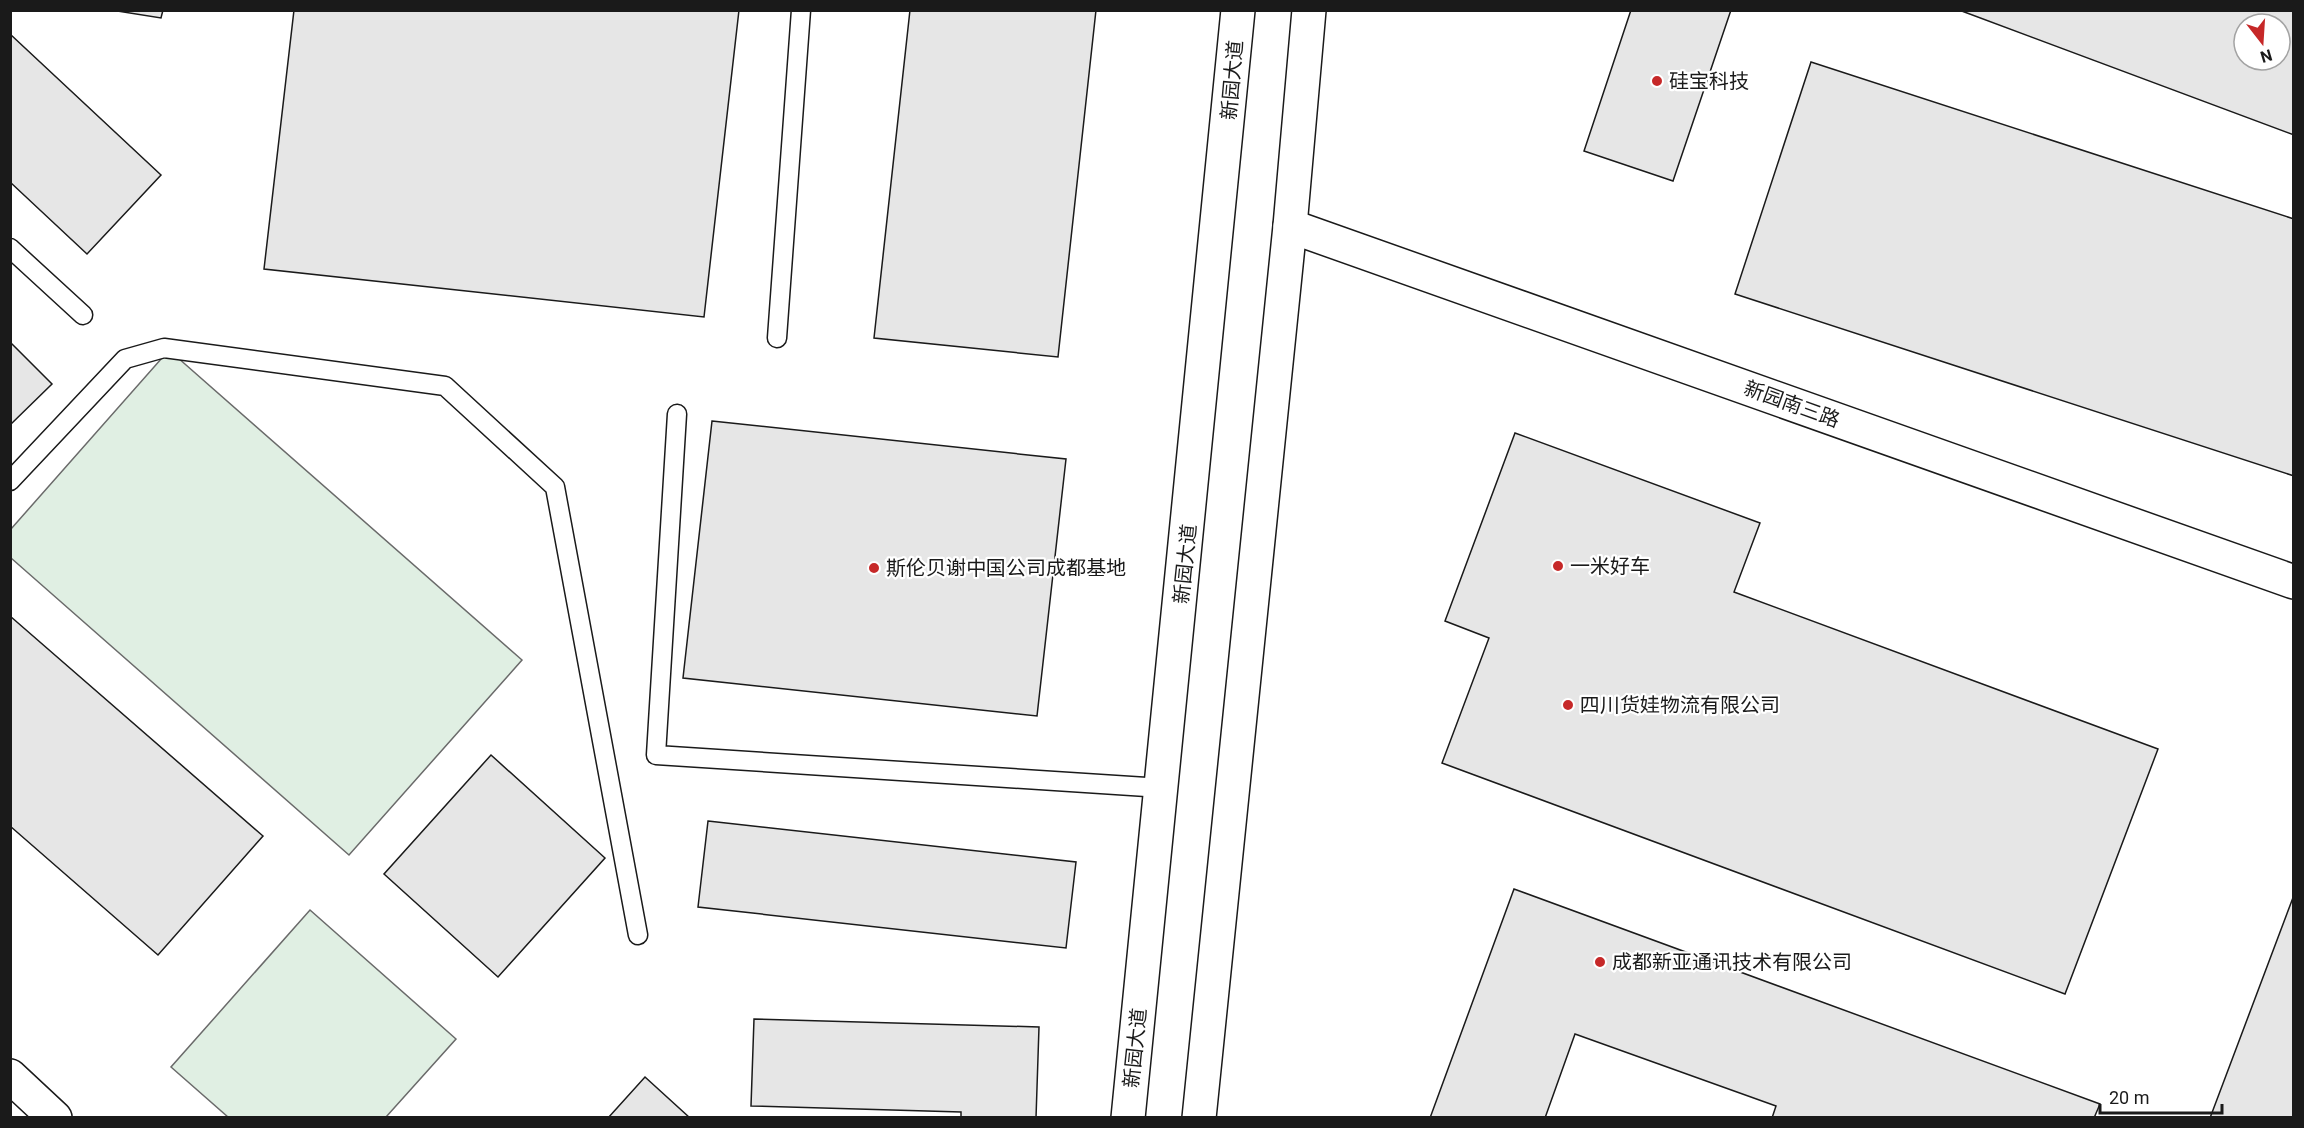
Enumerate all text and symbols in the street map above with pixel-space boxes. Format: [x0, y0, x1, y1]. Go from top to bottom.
north arrow [2232, 12, 2292, 72]
street label: 新园大道 [1217, 39, 1247, 121]
text: N [2258, 45, 2274, 67]
place label: 硅宝科技 [1669, 69, 1749, 93]
marker: 硅宝科技 [1650, 74, 1664, 88]
street label: 新园南三路 [1741, 376, 1843, 432]
street label: 新园大道 [1169, 523, 1201, 605]
place label: 一米好车 [1570, 554, 1650, 578]
place label: 斯伦贝谢中国公司成都基地 [886, 556, 1126, 580]
marker: 一米好车 [1551, 559, 1565, 573]
marker: 斯伦贝谢中国公司成都基地 [867, 561, 881, 575]
place label: 四川货娃物流有限公司 [1580, 693, 1780, 717]
marker: 四川货娃物流有限公司 [1561, 698, 1575, 712]
place label: 成都新亚通讯技术有限公司 [1612, 950, 1852, 974]
marker: 成都新亚通讯技术有限公司 [1593, 955, 1607, 969]
street label: 新园大道 [1119, 1007, 1151, 1089]
scale bar [2100, 1077, 2222, 1115]
text: 20 m [2109, 1087, 2149, 1108]

